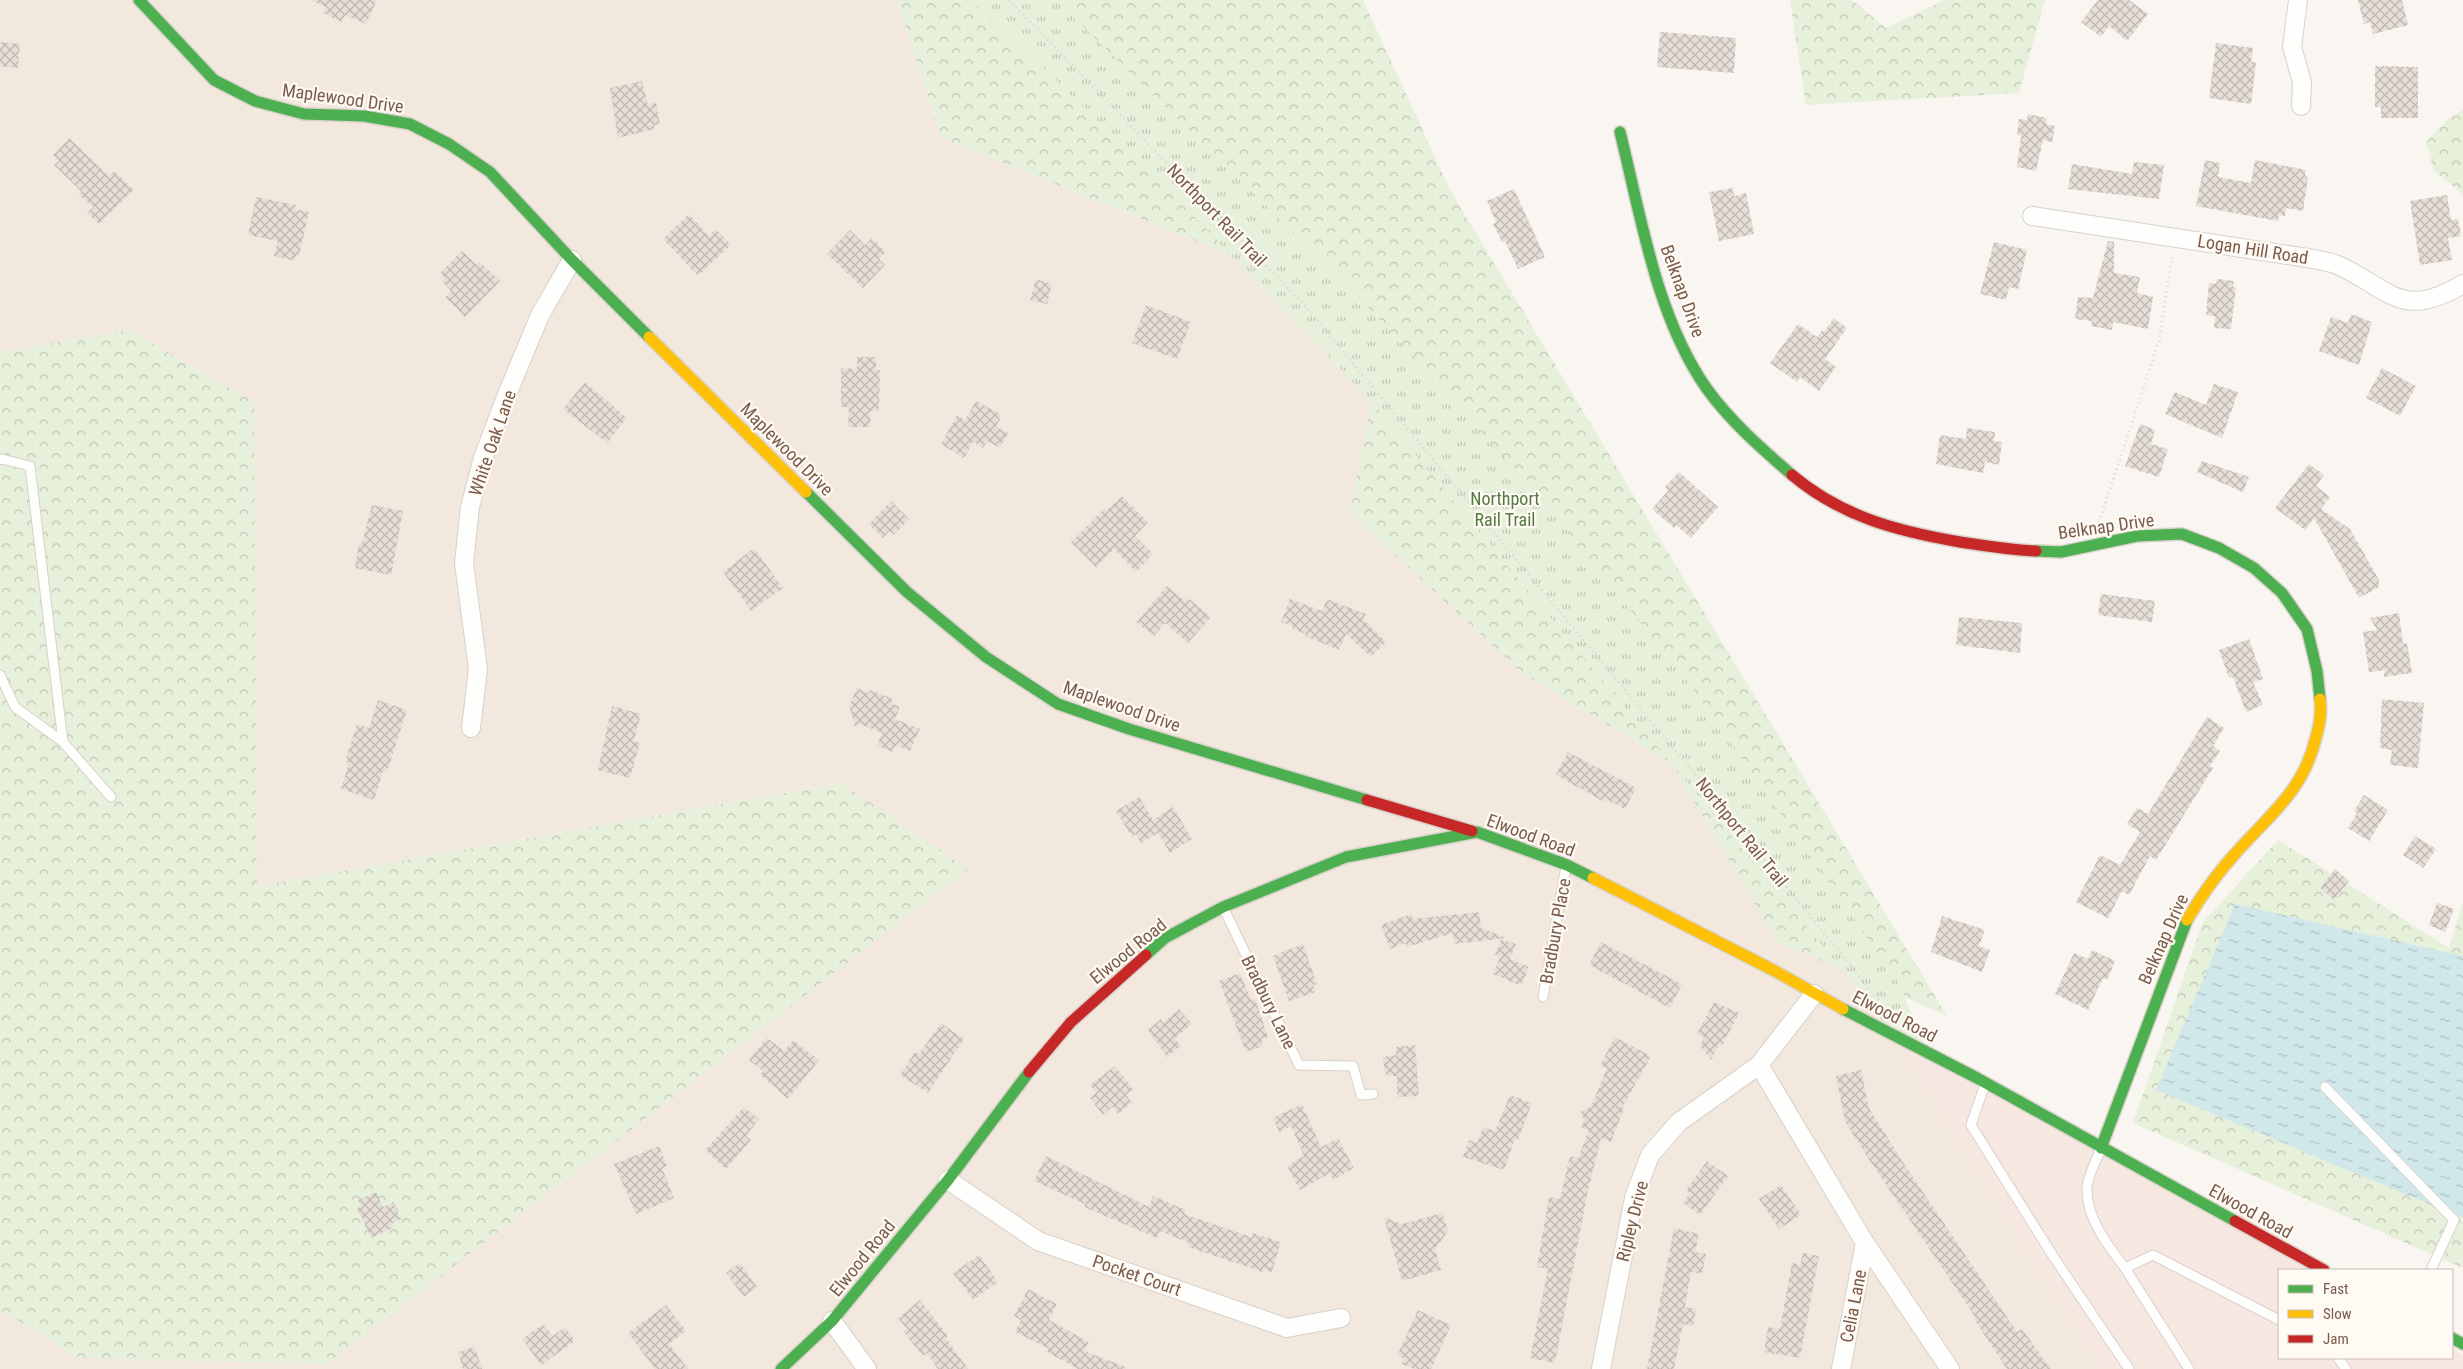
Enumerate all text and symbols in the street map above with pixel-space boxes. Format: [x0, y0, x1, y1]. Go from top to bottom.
street label: Maplewood Drive [281, 79, 405, 117]
street label: Northport Rail Trail [1163, 159, 1271, 271]
street label: Logan Hill Road [2196, 230, 2310, 268]
street label: Belknap Drive [1657, 242, 1709, 340]
street label: White Oak Lane [464, 387, 520, 499]
street label: Maplewood Drive [736, 398, 838, 500]
park label: Northport Rail Trail [1470, 488, 1540, 530]
street label: Belknap Drive [2057, 509, 2155, 543]
street label: Maplewood Drive [1061, 676, 1183, 736]
street label: Northport Rail Trail [1692, 773, 1792, 891]
street label: Elwood Road [1484, 809, 1578, 861]
street label: Bradbury Place [1535, 877, 1575, 985]
street label: Belknap Drive [2134, 891, 2192, 987]
street label: Elwood Road [1086, 914, 1170, 988]
street label: Bradbury Lane [1237, 952, 1301, 1052]
street label: Elwood Road [1849, 986, 1941, 1046]
street label: Ripley Drive [1612, 1178, 1652, 1264]
street label: Elwood Road [2206, 1180, 2296, 1242]
street label: Elwood Road [825, 1216, 899, 1300]
street label: Pocket Court [1090, 1250, 1184, 1300]
street label: Celia Lane [1836, 1268, 1870, 1344]
legend [2278, 1269, 2453, 1359]
text: Fast [2323, 1280, 2348, 1298]
text: Slow [2323, 1305, 2352, 1323]
text: Jam [2323, 1330, 2349, 1348]

